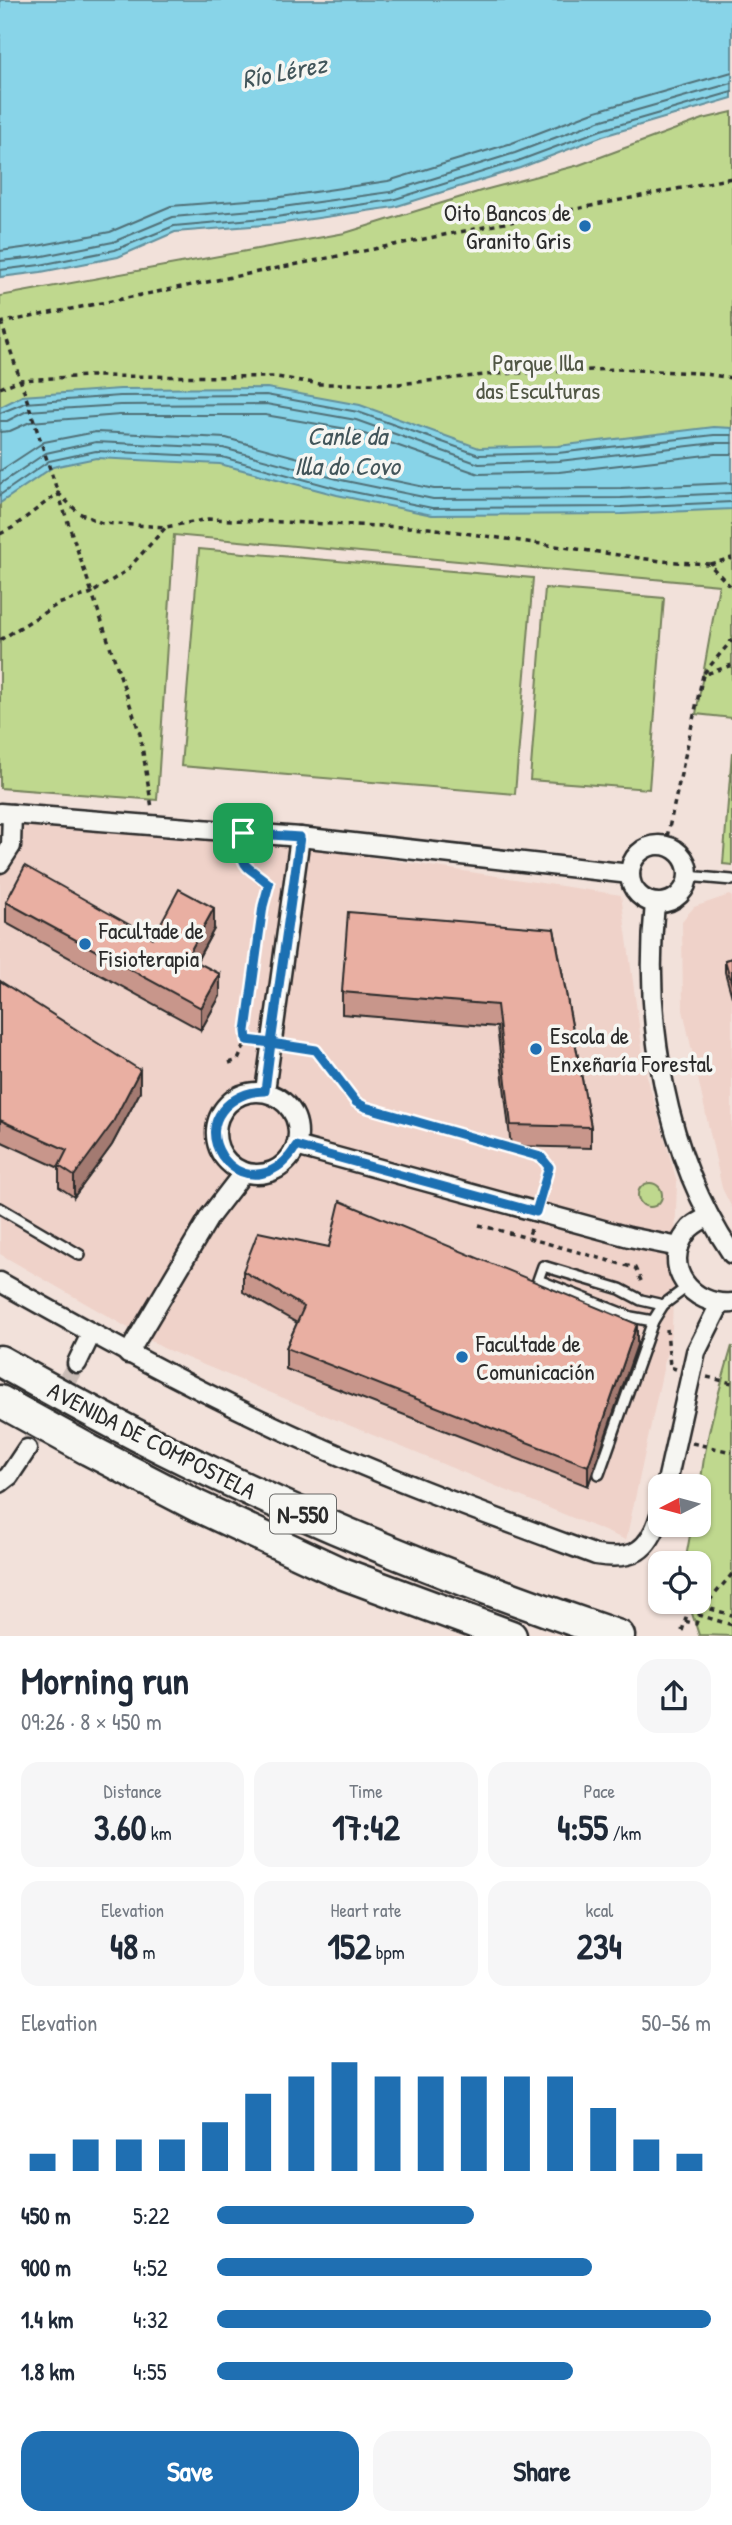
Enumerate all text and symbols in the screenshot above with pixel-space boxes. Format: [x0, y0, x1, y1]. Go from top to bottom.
water label: Río Lérez [239, 45, 331, 96]
place label: Oito Bancos de Granito Gris [444, 196, 571, 256]
marker: Oito Bancos de Granito Gris [577, 218, 593, 234]
park label: Parque Illa das Esculturas [476, 346, 600, 406]
water label: Canle da Illa do Covo [294, 418, 402, 483]
pin [213, 803, 273, 863]
icon: arrive [224, 814, 262, 852]
place label: Facultade de Fisioterapia [98, 914, 204, 974]
marker: Facultade de Fisioterapia [77, 936, 93, 952]
place label: Escola de Enxeñaría Forestal [550, 1019, 713, 1079]
marker: Escola de Enxeñaría Forestal [528, 1041, 544, 1057]
place label: Facultade de Comunicación [475, 1327, 595, 1387]
marker: Facultade de Comunicación [454, 1349, 470, 1365]
street label: AVENIDA DE COMPOSTELA [42, 1374, 262, 1506]
north arrow [648, 1474, 710, 1536]
map controls [648, 1474, 711, 1614]
road number: N-550 [270, 1494, 336, 1534]
button: locate [648, 1551, 711, 1614]
text: Morning run [21, 1654, 189, 1706]
button: share [637, 1659, 711, 1733]
text: 09:26 · 8 × 450 m [21, 1706, 162, 1737]
text: Distance [104, 1778, 162, 1804]
text: Time [349, 1778, 383, 1804]
text: Pace [584, 1778, 615, 1804]
text: 3.60 [94, 1804, 146, 1851]
text: 17:42 [332, 1804, 400, 1851]
text: 4:55 [557, 1804, 608, 1851]
text: km [146, 1820, 172, 1846]
text: /km [608, 1820, 641, 1846]
text: Elevation [101, 1897, 164, 1923]
text: Heart rate [331, 1897, 401, 1923]
text: kcal [585, 1897, 613, 1923]
text: 48 [110, 1923, 138, 1970]
text: 152 [327, 1923, 371, 1970]
text: 234 [577, 1923, 622, 1970]
text: m [138, 1939, 155, 1965]
text: bpm [371, 1939, 405, 1965]
text: Elevation [21, 2007, 97, 2038]
text: 50–56 m [641, 2007, 711, 2038]
text: 450 m [21, 2200, 71, 2231]
text: 5:22 [133, 2200, 170, 2231]
text: 900 m [21, 2252, 71, 2283]
text: 4:52 [133, 2252, 167, 2283]
text: 1.4 km [21, 2304, 73, 2335]
text: 4:32 [133, 2304, 168, 2335]
text: 1.8 km [21, 2356, 75, 2387]
text: 4:55 [133, 2356, 166, 2387]
button: Save [21, 2431, 359, 2511]
button: Share [373, 2431, 711, 2511]

